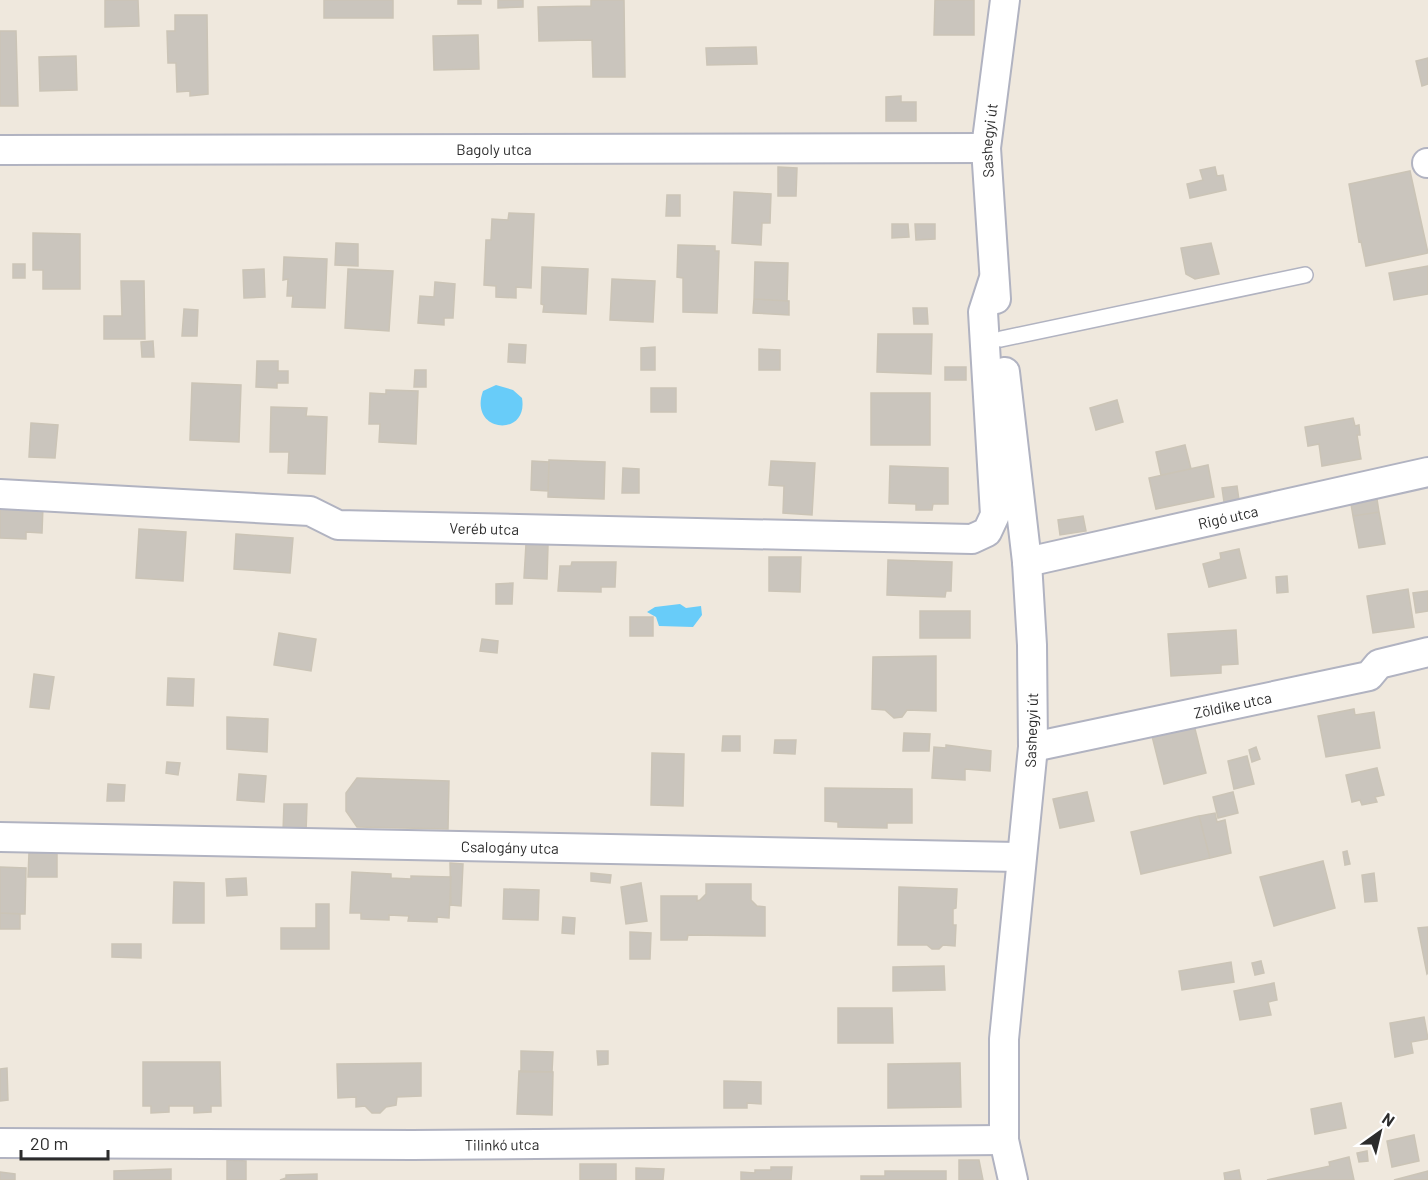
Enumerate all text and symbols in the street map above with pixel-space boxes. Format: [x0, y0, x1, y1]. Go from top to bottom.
street label: Sashegyi út [977, 102, 1001, 178]
street label: Bagoly utca [456, 140, 532, 158]
street label: Rigó utca [1196, 501, 1260, 532]
street label: Veréb utca [449, 518, 519, 538]
street label: Zöldike utca [1192, 688, 1273, 722]
street label: Sashegyi út [1021, 692, 1041, 768]
street label: Csalogány utca [461, 837, 559, 857]
north arrow [1350, 1102, 1410, 1162]
text: N [1379, 1108, 1398, 1130]
scale bar [21, 1123, 108, 1161]
text: 20 m [30, 1132, 68, 1154]
street label: Tilinkó utca [465, 1135, 539, 1154]

